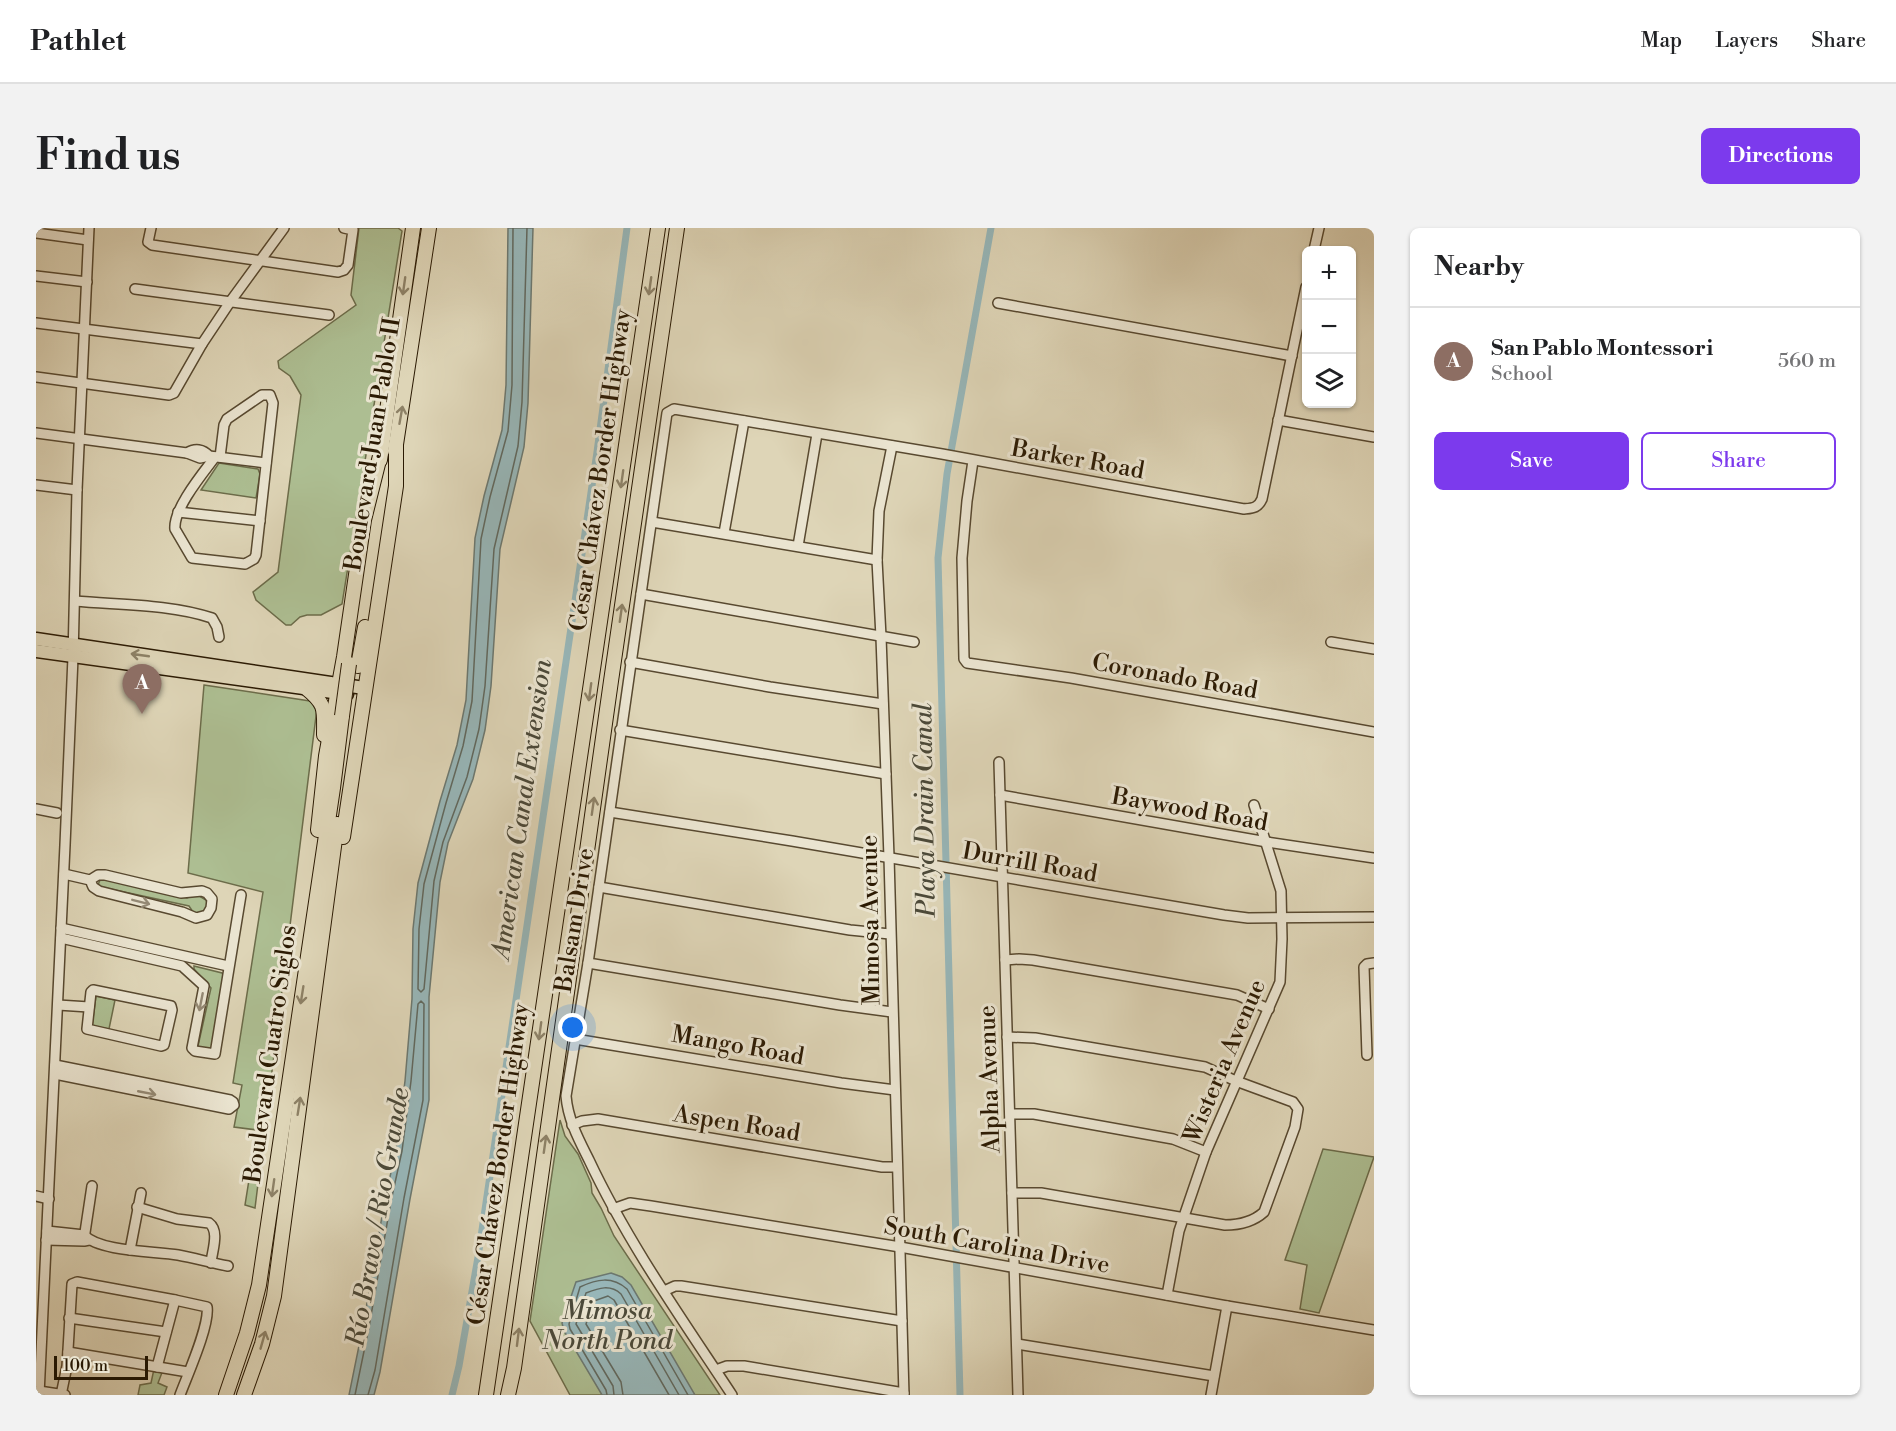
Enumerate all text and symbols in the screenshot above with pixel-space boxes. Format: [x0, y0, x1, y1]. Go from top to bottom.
text: Pathlet [30, 24, 126, 59]
text: Map [1641, 28, 1682, 54]
text: Layers [1715, 28, 1778, 54]
text: Share [1811, 28, 1866, 54]
button: Directions [1701, 128, 1860, 184]
text: Find us [36, 130, 180, 183]
map controls [1302, 246, 1356, 408]
button: + [1302, 246, 1356, 300]
text: Nearby [1434, 251, 1524, 283]
one-way arrow [399, 275, 410, 295]
one-way arrow [644, 275, 655, 295]
button: − [1302, 300, 1356, 354]
street label: César Chávez Border Highway [564, 307, 639, 633]
street label: Boulevard Juan Pablo II [338, 315, 408, 574]
text: San Pablo Montessori [1491, 335, 1713, 362]
text: A [1446, 349, 1461, 374]
text: 560 m [1778, 349, 1836, 374]
button: layers [1302, 354, 1356, 408]
text: School [1491, 362, 1553, 387]
one-way arrow [395, 406, 406, 426]
button: Save [1434, 432, 1629, 490]
button: Share [1641, 432, 1836, 490]
street label: Barker Road [1008, 433, 1147, 486]
one-way arrow [616, 468, 627, 488]
one-way arrow [615, 603, 626, 623]
street label: Coronado Road [1090, 648, 1260, 706]
one-way arrow [131, 649, 151, 660]
water label: American Canal Extension [485, 657, 559, 964]
pin: A [122, 664, 162, 714]
one-way arrow [585, 682, 596, 702]
water label: Playa Drain Canal [907, 702, 943, 918]
street label: Baywood Road [1108, 781, 1271, 839]
one-way arrow [587, 796, 598, 816]
street label: Mimosa Avenue [855, 835, 887, 1005]
street label: Durrill Road [960, 836, 1100, 890]
street label: Balsam Drive [549, 846, 601, 996]
one-way arrow [131, 896, 150, 908]
street label: Boulevard Cuatro Siglos [238, 923, 304, 1186]
street label: Wisteria Avenue [1177, 975, 1273, 1149]
one-way arrow [296, 984, 307, 1004]
one-way arrow [195, 992, 206, 1012]
street label: César Chávez Border Highway [462, 1001, 537, 1327]
street label: Alpha Avenue [972, 1005, 1008, 1154]
your location [558, 1013, 587, 1042]
one-way arrow [535, 1020, 546, 1040]
street label: Mango Road [669, 1020, 807, 1072]
water label: Río Bravo / Rio Grande [339, 1085, 417, 1350]
one-way arrow [137, 1088, 157, 1099]
one-way arrow [294, 1096, 305, 1116]
street label: Aspen Road [670, 1099, 803, 1149]
one-way arrow [539, 1135, 550, 1155]
one-way arrow [268, 1177, 279, 1197]
street label: South Carolina Drive [882, 1211, 1112, 1281]
water label: Mimosa North Pond [541, 1295, 673, 1357]
one-way arrow [512, 1328, 523, 1348]
one-way arrow [258, 1331, 269, 1350]
scale bar [54, 1353, 148, 1380]
text: 100 m [63, 1356, 108, 1376]

